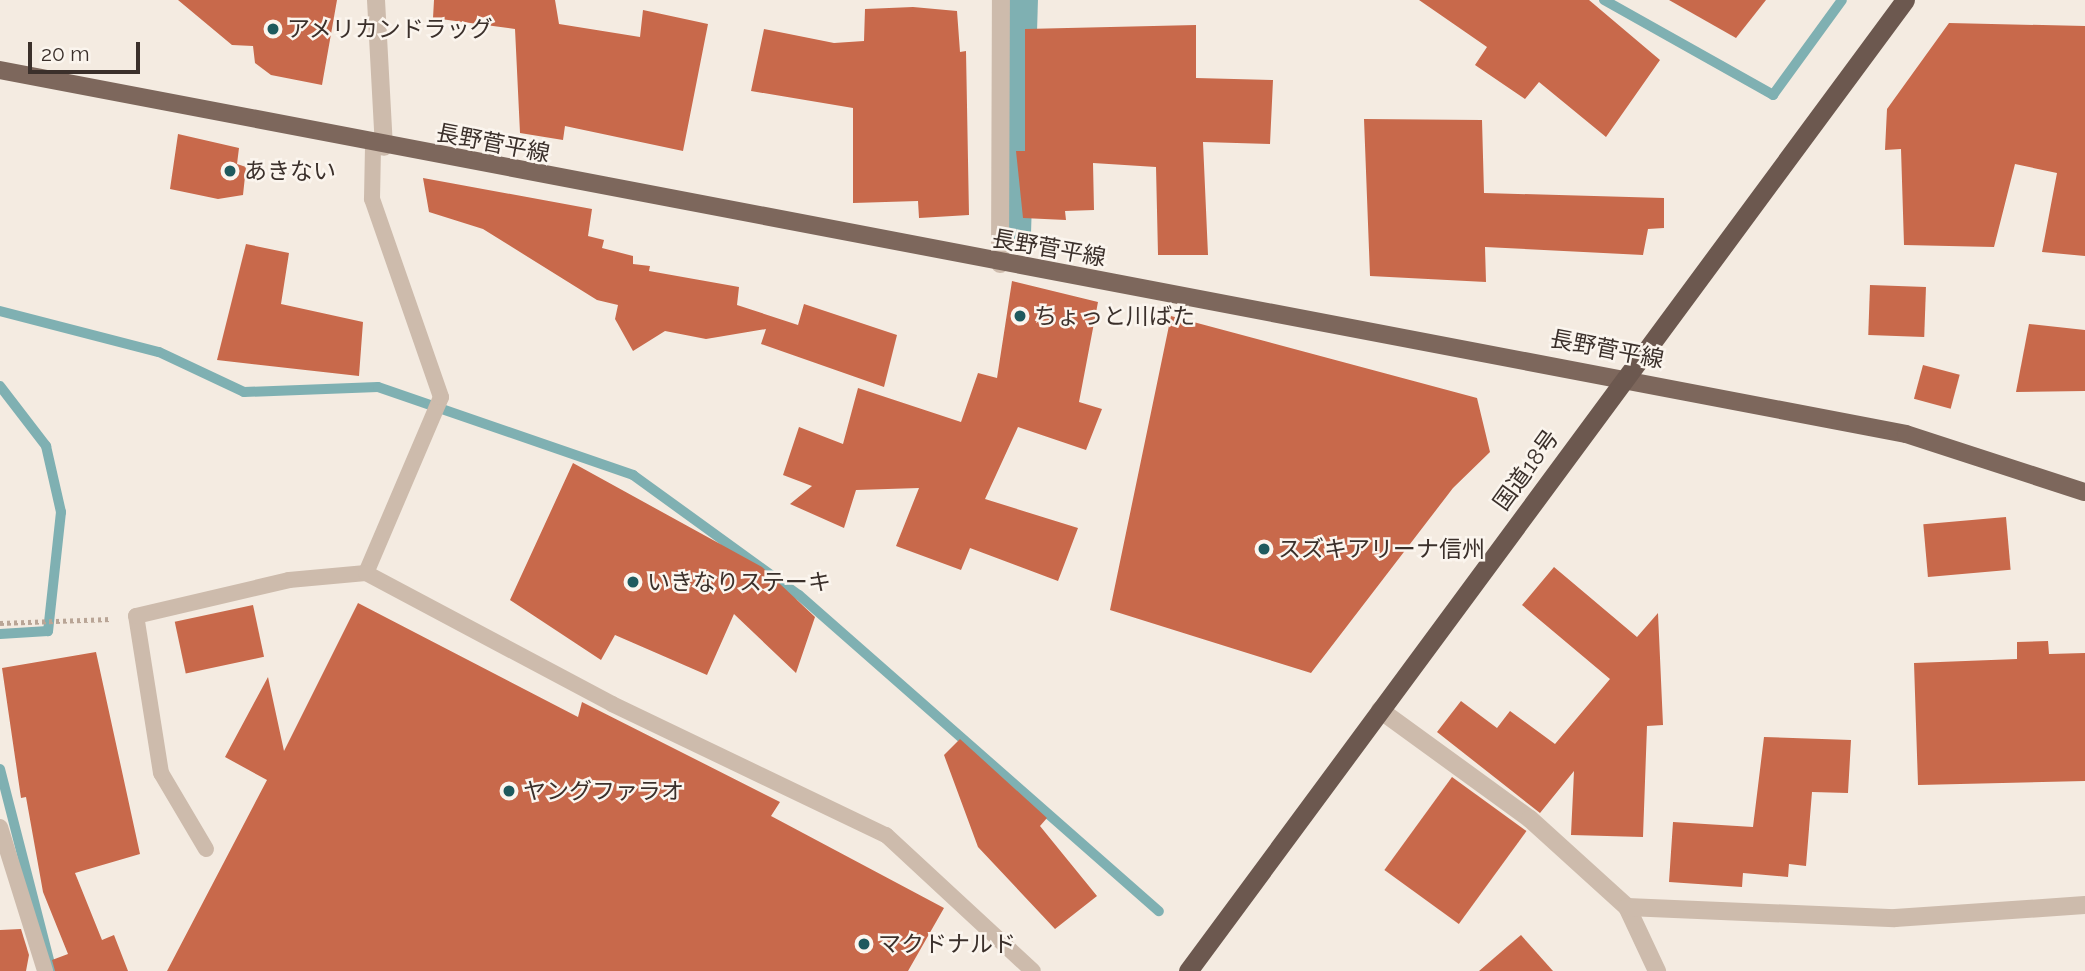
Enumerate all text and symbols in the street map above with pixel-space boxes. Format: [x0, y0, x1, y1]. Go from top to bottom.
place label: アメリカンドラッグ [287, 15, 494, 43]
marker: アメリカンドラッグ [265, 21, 281, 37]
scale bar [32, 28, 144, 72]
text: 20 m [41, 41, 89, 66]
street label: 長野菅平線 [434, 118, 552, 168]
place label: あきない [244, 157, 336, 185]
marker: あきない [222, 163, 238, 179]
street label: 長野菅平線 [990, 224, 1108, 272]
place label: ちょっと川ばた [1034, 302, 1195, 330]
marker: ちょっと川ばた [1012, 308, 1028, 324]
street label: 長野菅平線 [1548, 324, 1666, 374]
street label: 国道18号 [1488, 424, 1564, 516]
place label: スズキアリーナ信州 [1278, 535, 1485, 563]
marker: スズキアリーナ信州 [1256, 541, 1272, 557]
place label: いきなりステーキ [647, 568, 831, 596]
marker: いきなりステーキ [625, 574, 641, 590]
place label: ヤングファラオ [523, 777, 684, 805]
marker: ヤングファラオ [501, 783, 517, 799]
place label: マクドナルド [878, 930, 1016, 958]
marker: マクドナルド [856, 936, 872, 952]

